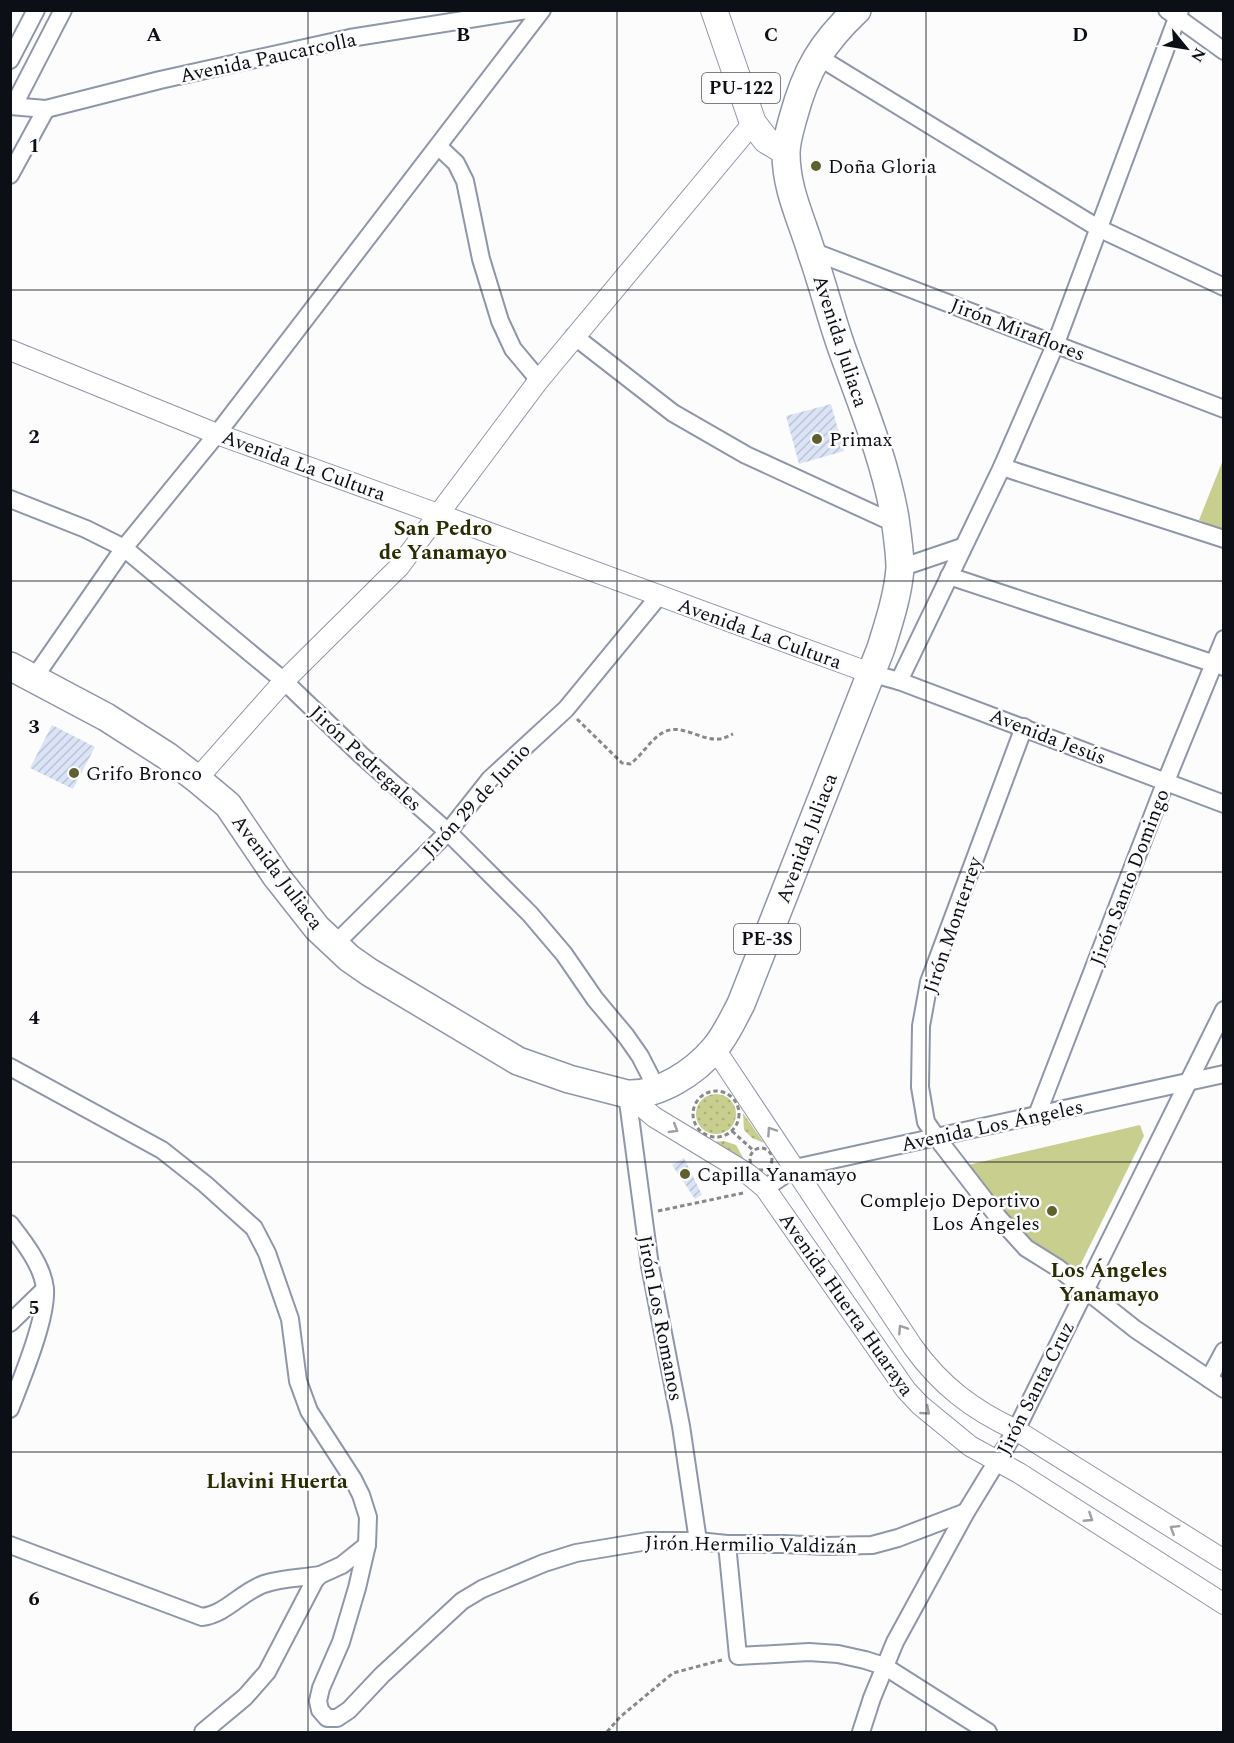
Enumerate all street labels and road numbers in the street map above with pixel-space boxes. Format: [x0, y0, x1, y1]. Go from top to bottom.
street label: Avenida Paucarcolla [177, 25, 359, 91]
road number: PU-122 [702, 73, 780, 103]
street label: Avenida Juliaca [805, 271, 876, 411]
street label: Jirón Miraflores [946, 290, 1089, 369]
street label: Avenida La Cultura [217, 422, 390, 510]
street label: Avenida La Cultura [673, 590, 846, 678]
street label: Jirón Pedregales [302, 698, 428, 819]
street label: Avenida Jesús [985, 701, 1110, 773]
street label: Jirón 29 de Junio [415, 737, 538, 865]
street label: Avenida Juliaca [768, 769, 846, 908]
street label: Jirón Santo Domingo [1082, 785, 1177, 970]
street label: Avenida Juliaca [224, 809, 331, 937]
street label: Jirón Monterrey [916, 852, 991, 998]
road number: PE-3S [734, 924, 800, 954]
street label: Avenida Los Ángeles [898, 1092, 1086, 1160]
street label: Avenida Huerta Huaraya [771, 1206, 921, 1403]
street label: Jirón Los Romanos [629, 1233, 691, 1404]
street label: Jirón Santa Cruz [989, 1316, 1083, 1461]
street label: Jirón Hermilio Valdizán [645, 1528, 857, 1562]

